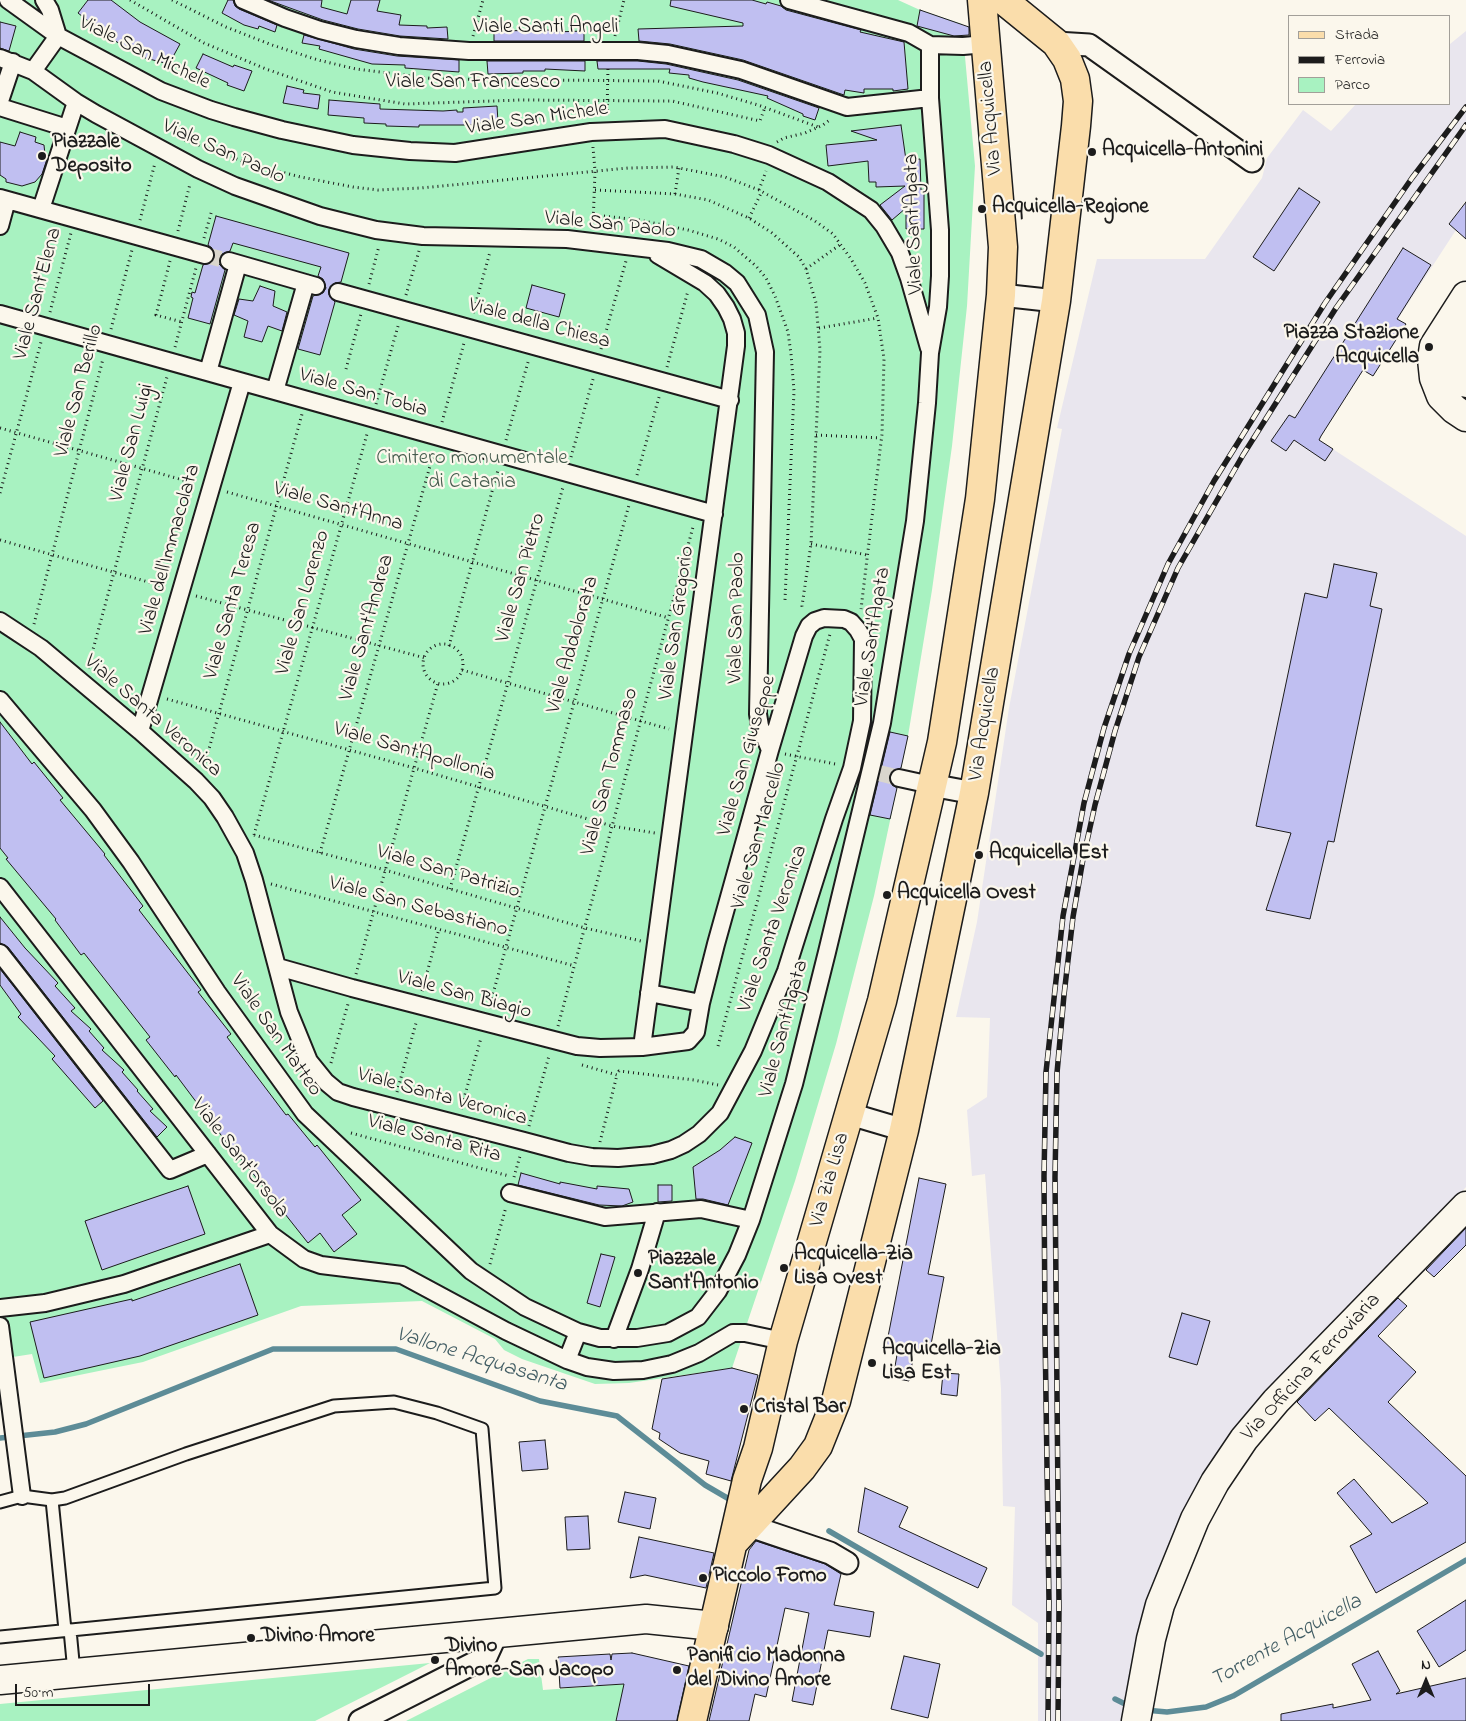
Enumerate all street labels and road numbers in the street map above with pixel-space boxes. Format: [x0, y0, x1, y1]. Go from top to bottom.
street label: Viale San Michele [74, 11, 214, 97]
street label: Viale Santi Angeli [474, 16, 618, 42]
street label: Via Acquicella [974, 60, 1010, 176]
street label: Viale San Francesco [386, 71, 560, 97]
street label: Viale San Michele [465, 98, 609, 142]
street label: Viale San Paolo [158, 115, 288, 191]
street label: Viale Sant'Agata [900, 153, 930, 295]
street label: Viale San Paolo [543, 207, 677, 245]
street label: Viale Sant'Elena [9, 225, 69, 363]
street label: Viale della Chiesa [465, 294, 613, 356]
street label: Viale San Berillo [50, 322, 110, 460]
street label: Viale San Tobia [296, 364, 430, 424]
street label: Viale San Luigi [105, 381, 161, 505]
street label: Viale dell'Immacolata [135, 462, 207, 638]
street label: Viale Sant'Anna [270, 477, 406, 539]
street label: Viale San Pietro [492, 510, 552, 646]
street label: Viale Santa Teresa [200, 519, 268, 683]
street label: Viale San Lorenzo [271, 528, 337, 678]
street label: Viale San Gregorio [655, 544, 701, 702]
street label: Viale Sant'Andrea [335, 552, 401, 704]
street label: Viale San Paolo [724, 552, 752, 684]
street label: Viale Sant'Agata [851, 566, 897, 708]
street label: Viale Addolorata [542, 573, 606, 717]
street label: Viale Santa Veronica [78, 650, 226, 784]
street label: Via Acquicella [965, 665, 1007, 783]
street label: Viale San Giuseppe [713, 673, 783, 839]
street label: Viale San Tommaso [577, 686, 645, 858]
street label: Viale Sant'Apollonia [330, 718, 498, 788]
street label: Viale San Marcello [727, 759, 793, 913]
street label: Viale San Patrizio [374, 841, 522, 905]
street label: Viale Santa Veronica [734, 842, 814, 1016]
street label: Viale San Sebastiano [326, 872, 510, 944]
street label: Viale Sant'Agata [755, 958, 815, 1100]
street label: Viale San Biagio [394, 966, 534, 1026]
street label: Viale San Matteo [224, 970, 326, 1102]
street label: Viale Santa Veronica [354, 1063, 530, 1133]
street label: Viale Sant'Orsola [184, 1094, 294, 1224]
street label: Viale Santa Rita [365, 1110, 503, 1170]
street label: Via Zia Lisa [805, 1130, 857, 1230]
street label: Via Officina Ferroviaria [1237, 1289, 1387, 1447]

